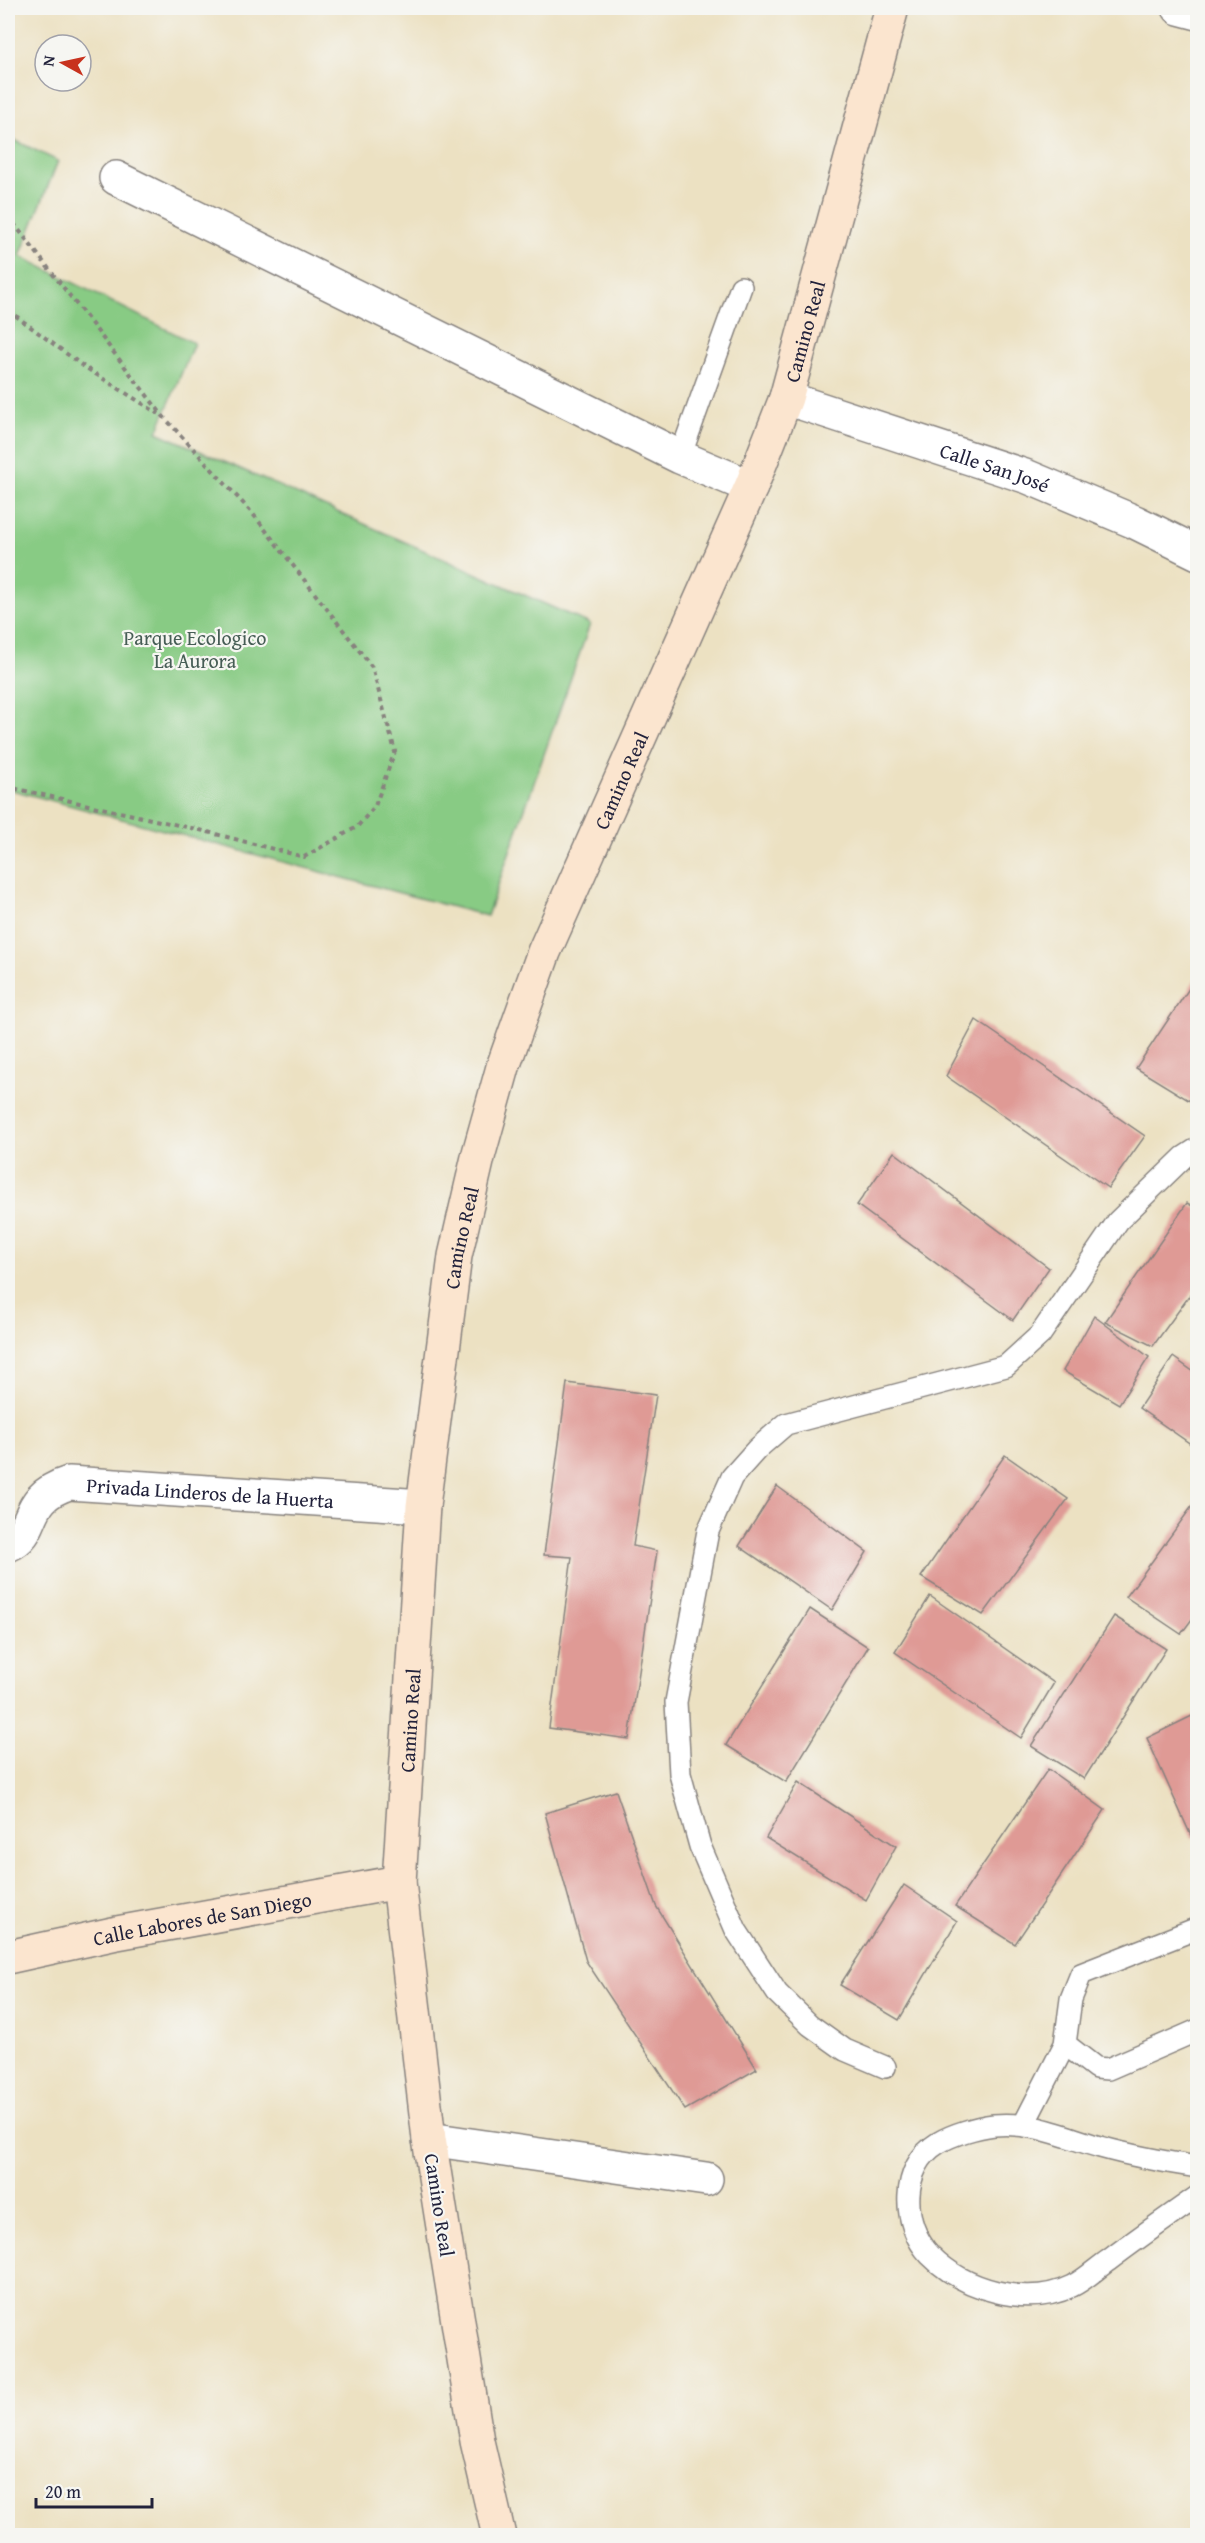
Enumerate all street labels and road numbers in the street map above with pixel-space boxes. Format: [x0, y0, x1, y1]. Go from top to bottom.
street label: Camino Real [777, 277, 832, 385]
street label: Calle San José [936, 435, 1054, 499]
street label: Camino Real [586, 726, 655, 834]
street label: Camino Real [436, 1183, 485, 1290]
street label: Privada Linderos de la Huerta [86, 1470, 335, 1515]
street label: Camino Real [392, 1667, 427, 1773]
street label: Calle Labores de San Diego [90, 1884, 314, 1952]
street label: Camino Real [418, 2151, 463, 2259]

